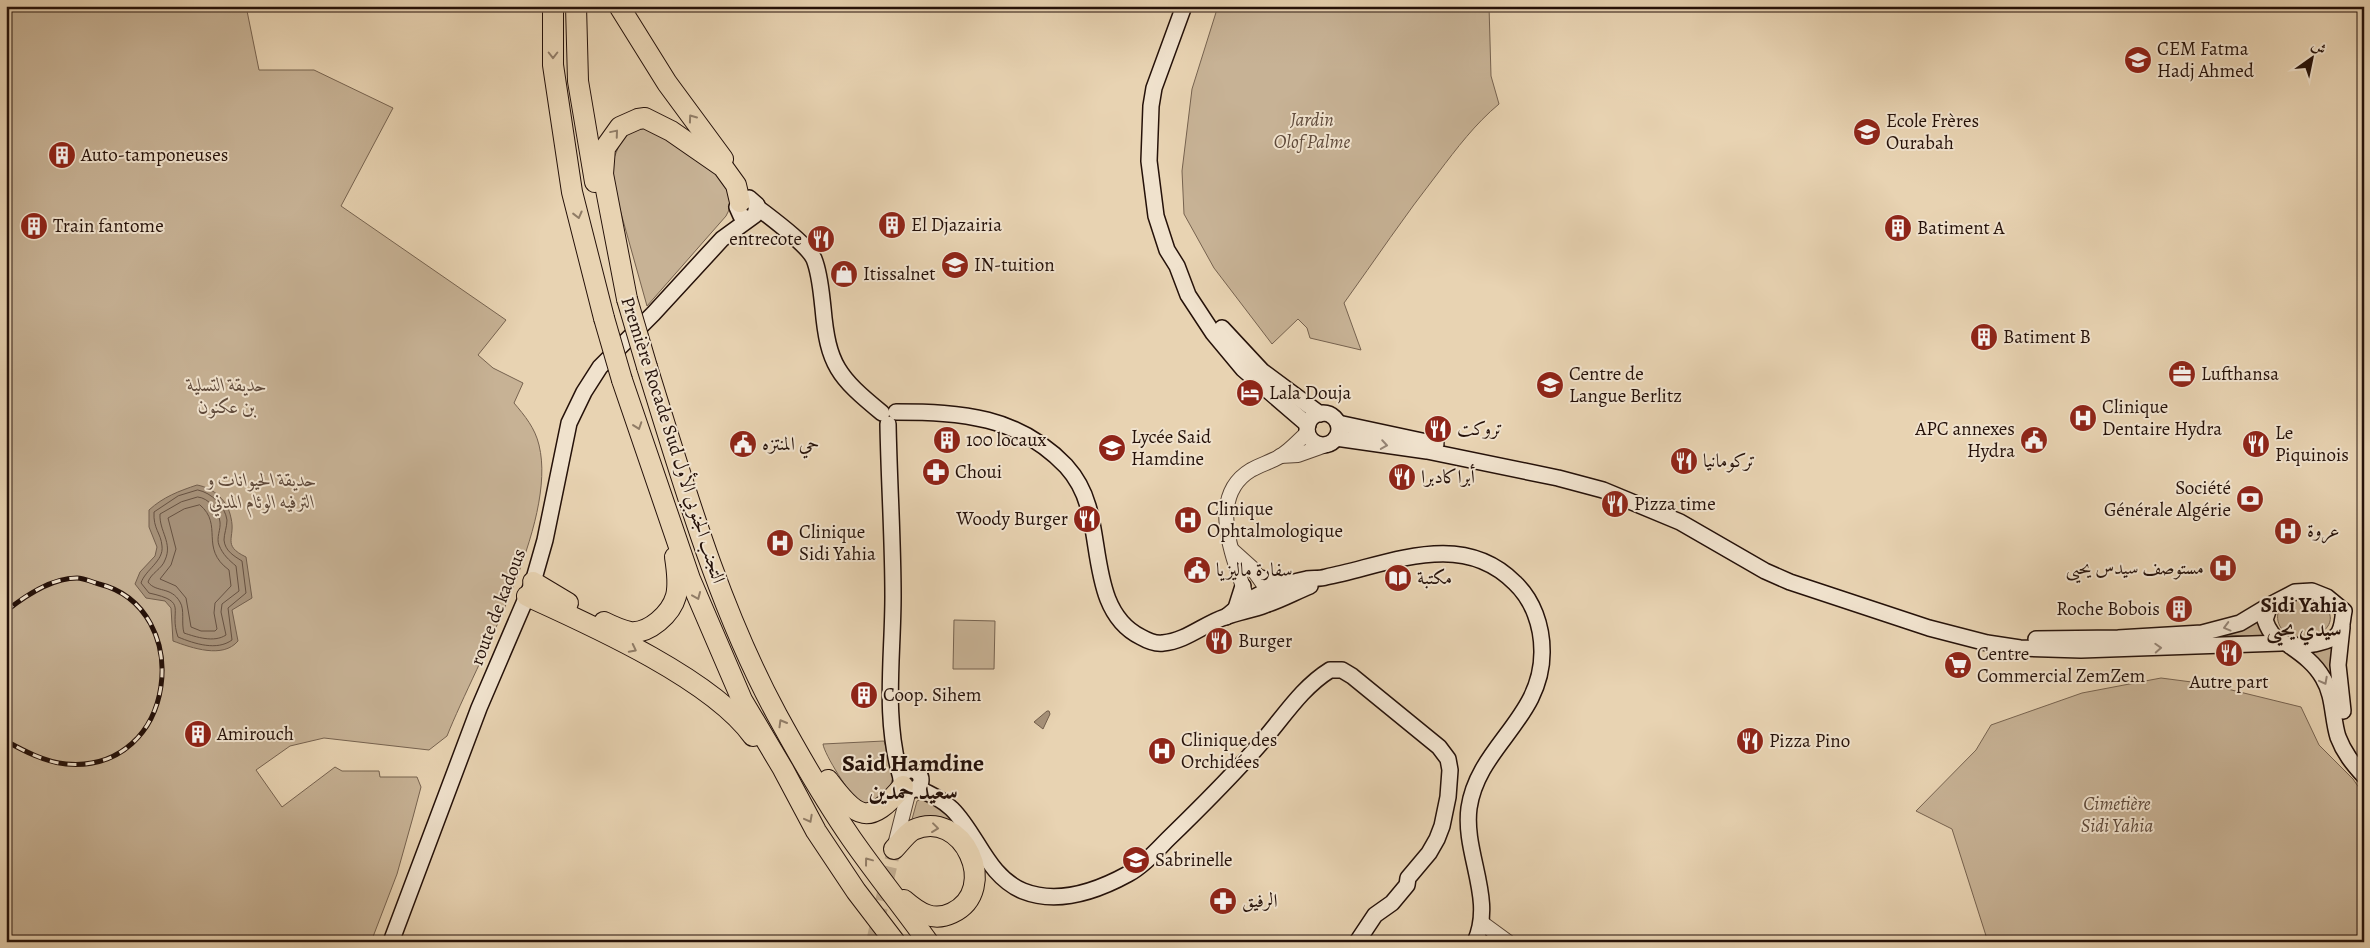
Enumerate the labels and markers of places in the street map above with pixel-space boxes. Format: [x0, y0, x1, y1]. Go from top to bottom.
place label: CEM Fatma Hadj Ahmed [2157, 36, 2255, 84]
school or university icon: CEM Fatma Hadj Ahmed [2123, 45, 2153, 75]
place label: Ecole Frères Ourabah [1886, 108, 1979, 156]
school or university icon: Ecole Frères Ourabah [1852, 117, 1882, 147]
building icon: Auto-tamponeuses [47, 140, 77, 170]
place label: Auto-tamponeuses [80, 142, 228, 168]
building icon: El Djazairia [877, 210, 907, 240]
building icon: Train fantome [19, 211, 49, 241]
place label: El Djazairia [911, 212, 1002, 238]
place label: Train fantome [53, 213, 164, 239]
building icon: Batiment A [1883, 213, 1913, 243]
place label: Batiment A [1917, 215, 2006, 241]
restaurant icon: entrecote [806, 224, 836, 254]
place label: entrecote [729, 226, 802, 252]
school or university icon: IN-tuition [940, 250, 970, 280]
place label: IN-tuition [974, 252, 1055, 278]
shop icon: Itissalnet [829, 259, 859, 289]
place label: Itissalnet [863, 261, 935, 287]
building icon: Batiment B [1969, 322, 1999, 352]
place label: Batiment B [2003, 324, 2091, 350]
office icon: Lufthansa [2167, 359, 2197, 389]
place label: Centre de Langue Berlitz [1569, 361, 1682, 409]
place label: Lufthansa [2201, 361, 2279, 387]
school or university icon: Centre de Langue Berlitz [1535, 370, 1565, 400]
hotel icon: Lala Douja [1235, 378, 1265, 408]
place label: Lala Douja [1269, 380, 1352, 406]
place label: Clinique Dentaire Hydra [2102, 394, 2222, 442]
hospital icon: Clinique Dentaire Hydra [2068, 403, 2098, 433]
restaurant icon: تروكت [1423, 414, 1453, 444]
place label: تروكت [1457, 416, 1503, 442]
place label: APC annexes Hydra [1914, 416, 2015, 464]
place label: Le Piquinois [2275, 420, 2349, 468]
place label: Lycée Said Hamdine [1131, 424, 1212, 472]
building icon: 100 locaux [932, 425, 962, 455]
public building icon: APC annexes Hydra [2019, 425, 2049, 455]
place label: 100 locaux [966, 427, 1047, 453]
public building icon: حي المنتزه [728, 429, 758, 459]
restaurant icon: Le Piquinois [2241, 429, 2271, 459]
place label: حي المنتزه [762, 431, 819, 459]
school or university icon: Lycée Said Hamdine [1097, 433, 1127, 463]
restaurant icon: تركومانيا [1669, 446, 1699, 476]
place label: تركومانيا [1703, 448, 1755, 474]
pharmacy icon: Choui [921, 457, 951, 487]
place label: Choui [955, 459, 1002, 485]
restaurant icon: أبراكادبرا [1387, 462, 1417, 492]
place label: أبراكادبرا [1421, 464, 1476, 490]
place label: Société Générale Algérie [2104, 475, 2231, 523]
bank icon: Société Générale Algérie [2235, 484, 2265, 514]
restaurant icon: Pizza time [1600, 489, 1630, 519]
place label: Pizza time [1634, 491, 1716, 517]
place label: Clinique Ophtalmologique [1207, 496, 1343, 544]
restaurant icon: Woody Burger [1072, 504, 1102, 534]
hospital icon: Clinique Ophtalmologique [1173, 505, 1203, 535]
place label: Woody Burger [955, 506, 1068, 532]
hospital icon: عروة [2273, 516, 2303, 546]
place label: عروة [2307, 518, 2340, 544]
place label: Clinique Sidi Yahia [799, 519, 876, 567]
hospital icon: Clinique Sidi Yahia [765, 528, 795, 558]
hospital icon: مستوصف سيدس يحيى [2208, 553, 2238, 583]
public building icon: سفارة ماليزيا [1182, 555, 1212, 585]
place label: مستوصف سيدس يحيى [2065, 555, 2204, 584]
place label: سفارة ماليزيا [1216, 557, 1292, 583]
library icon: مكتبة [1383, 563, 1413, 593]
place label: مكتبة [1417, 565, 1452, 591]
building icon: Roche Bobois [2164, 594, 2194, 624]
place label: Roche Bobois [2056, 596, 2160, 622]
restaurant icon: Burger [1204, 626, 1234, 656]
place label: Burger [1238, 628, 1292, 654]
restaurant icon: Autre part [2214, 638, 2244, 668]
place label: Centre Commercial ZemZem [1977, 641, 2146, 689]
supermarket icon: Centre Commercial ZemZem [1943, 650, 1973, 680]
place label: Autre part [2188, 669, 2269, 695]
building icon: Coop. Sihem [849, 680, 879, 710]
place label: Coop. Sihem [883, 682, 982, 708]
building icon: Amirouch [183, 719, 213, 749]
place label: Amirouch [216, 721, 294, 747]
restaurant icon: Pizza Pino [1735, 726, 1765, 756]
place label: Clinique des Orchidées [1181, 727, 1277, 775]
place label: Pizza Pino [1769, 728, 1850, 754]
hospital icon: Clinique des Orchidées [1147, 736, 1177, 766]
school or university icon: Sabrinelle [1121, 845, 1151, 875]
place label: Sabrinelle [1155, 847, 1233, 873]
pharmacy icon: الرفيق [1208, 886, 1238, 916]
place label: الرفيق [1242, 888, 1278, 914]

